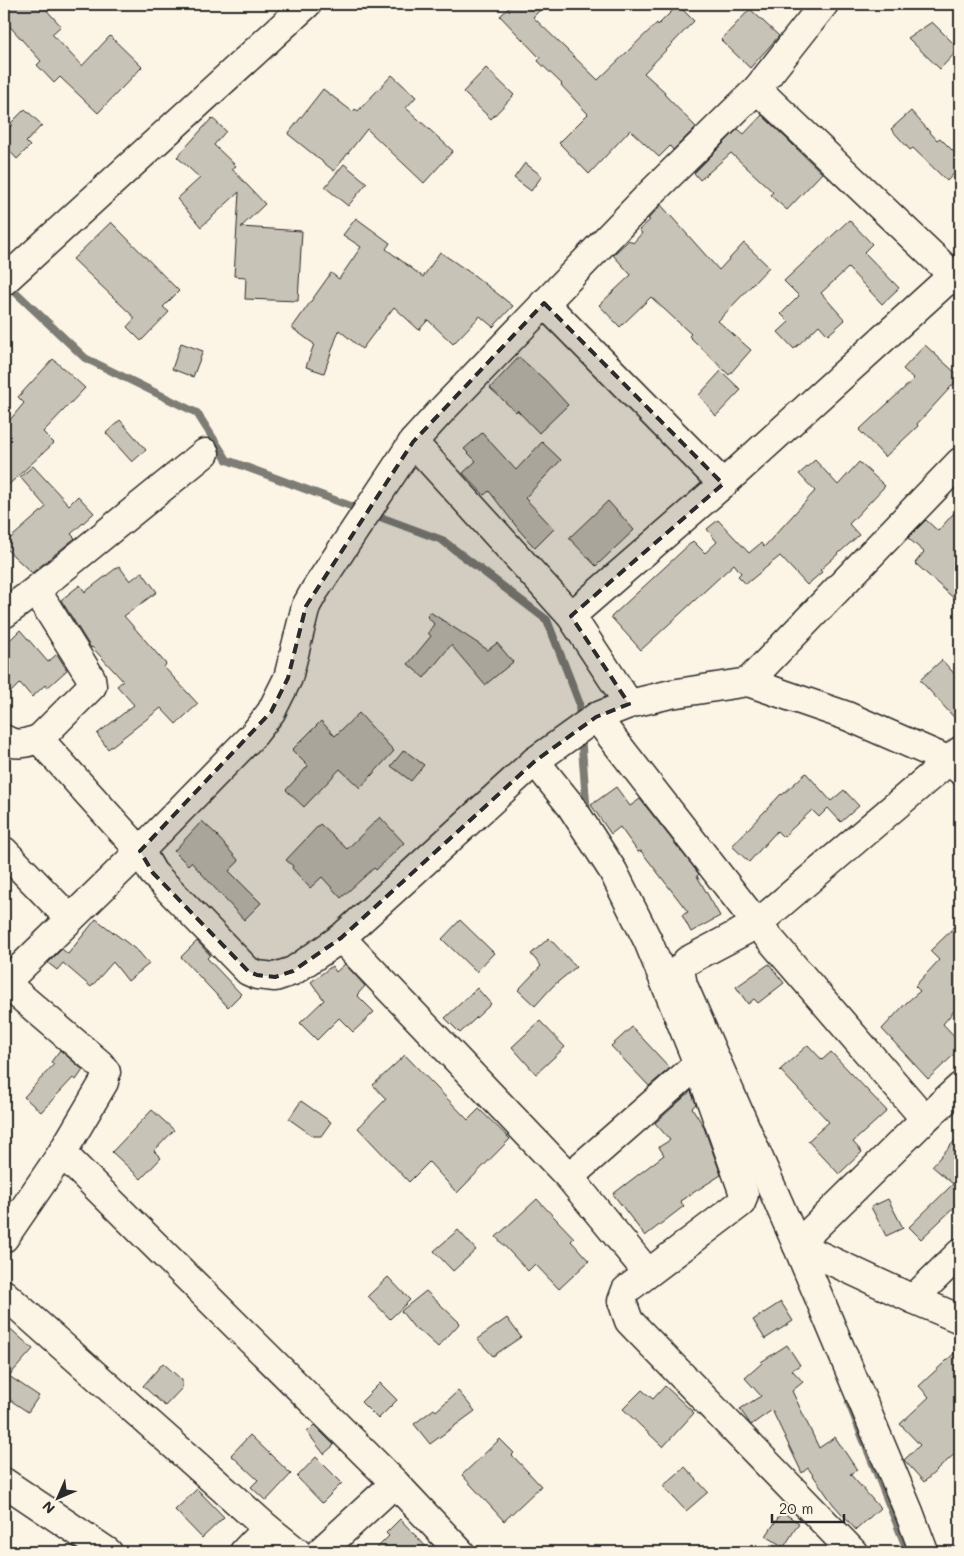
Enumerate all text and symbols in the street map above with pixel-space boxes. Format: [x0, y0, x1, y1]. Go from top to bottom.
north arrow [32, 1474, 82, 1524]
scale bar [772, 1491, 844, 1523]
text: N [38, 1497, 59, 1518]
text: 20 m [779, 1498, 813, 1518]

